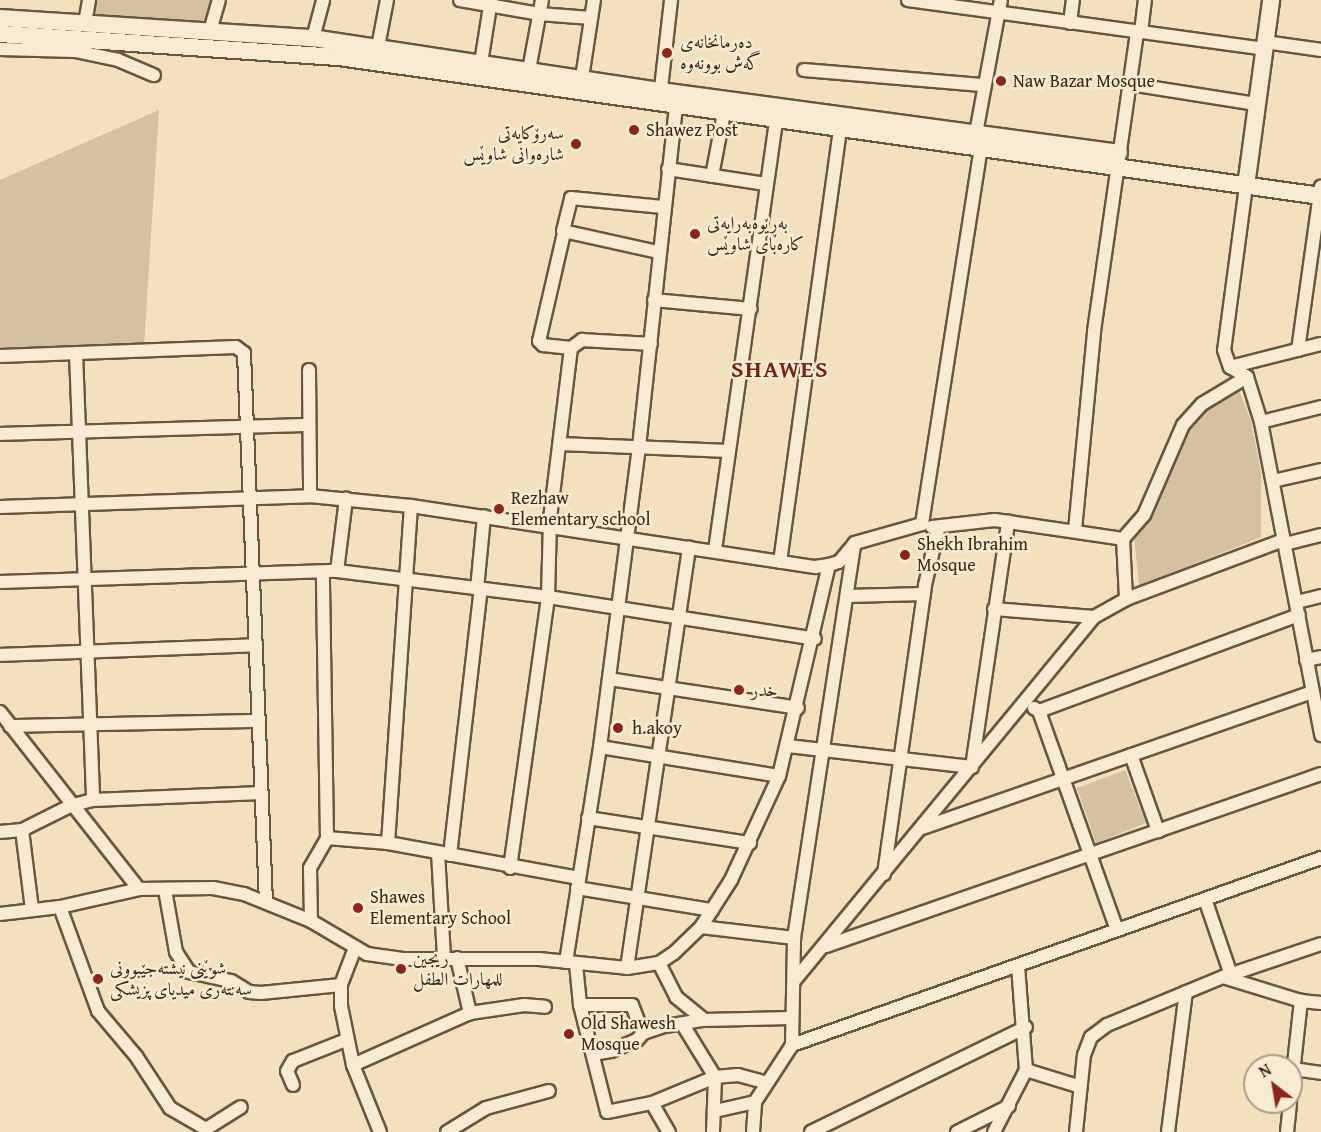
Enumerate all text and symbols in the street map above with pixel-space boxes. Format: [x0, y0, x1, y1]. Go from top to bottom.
place label: دەرمانخانەی گەش بوونەوە [680, 32, 761, 74]
marker: دەرمانخانەی گەش بوونەوە [658, 44, 676, 62]
place label: Naw Bazar Mosque [1013, 70, 1155, 92]
marker: Naw Bazar Mosque [994, 74, 1008, 88]
place label: Shawez Post [646, 119, 738, 141]
place label: سەرۆکایەتی شارەوانی شاوێس [463, 123, 564, 166]
marker: Shawez Post [627, 123, 641, 137]
marker: سەرۆکایەتی شارەوانی شاوێس [569, 137, 583, 151]
place label: بەڕێوەبەرایەتی کارەبای شاوێس [707, 213, 804, 256]
marker: بەڕێوەبەرایەتی کارەبای شاوێس [688, 227, 702, 241]
district label: SHAWES [731, 355, 829, 383]
place label: Rezhaw Elementary school [511, 488, 650, 530]
marker: Rezhaw Elementary school [492, 502, 506, 516]
place label: Shekh Ibrahim Mosque [917, 534, 1028, 576]
marker: Shekh Ibrahim Mosque [898, 548, 912, 562]
place label: خدر [751, 679, 778, 701]
marker: خدر [732, 683, 746, 697]
place label: h.akoy [632, 717, 682, 739]
marker: h.akoy [609, 719, 627, 737]
place label: Shawes Elementary School [370, 887, 511, 930]
marker: Shawes Elementary School [351, 901, 365, 915]
place label: ريجين للمهارات الطفل [413, 948, 503, 990]
place label: شوێنی نیشتەجێبوونی سەنتەری میدیای پزیشکی [110, 958, 252, 1000]
marker: ريجين للمهارات الطفل [394, 962, 408, 976]
marker: شوێنی نیشتەجێبوونی سەنتەری میدیای پزیشکی [91, 972, 105, 986]
place label: Old Shawesh Mosque [581, 1013, 676, 1056]
marker: Old Shawesh Mosque [562, 1027, 576, 1041]
north arrow [1243, 1054, 1303, 1114]
text: N [1254, 1057, 1276, 1083]

